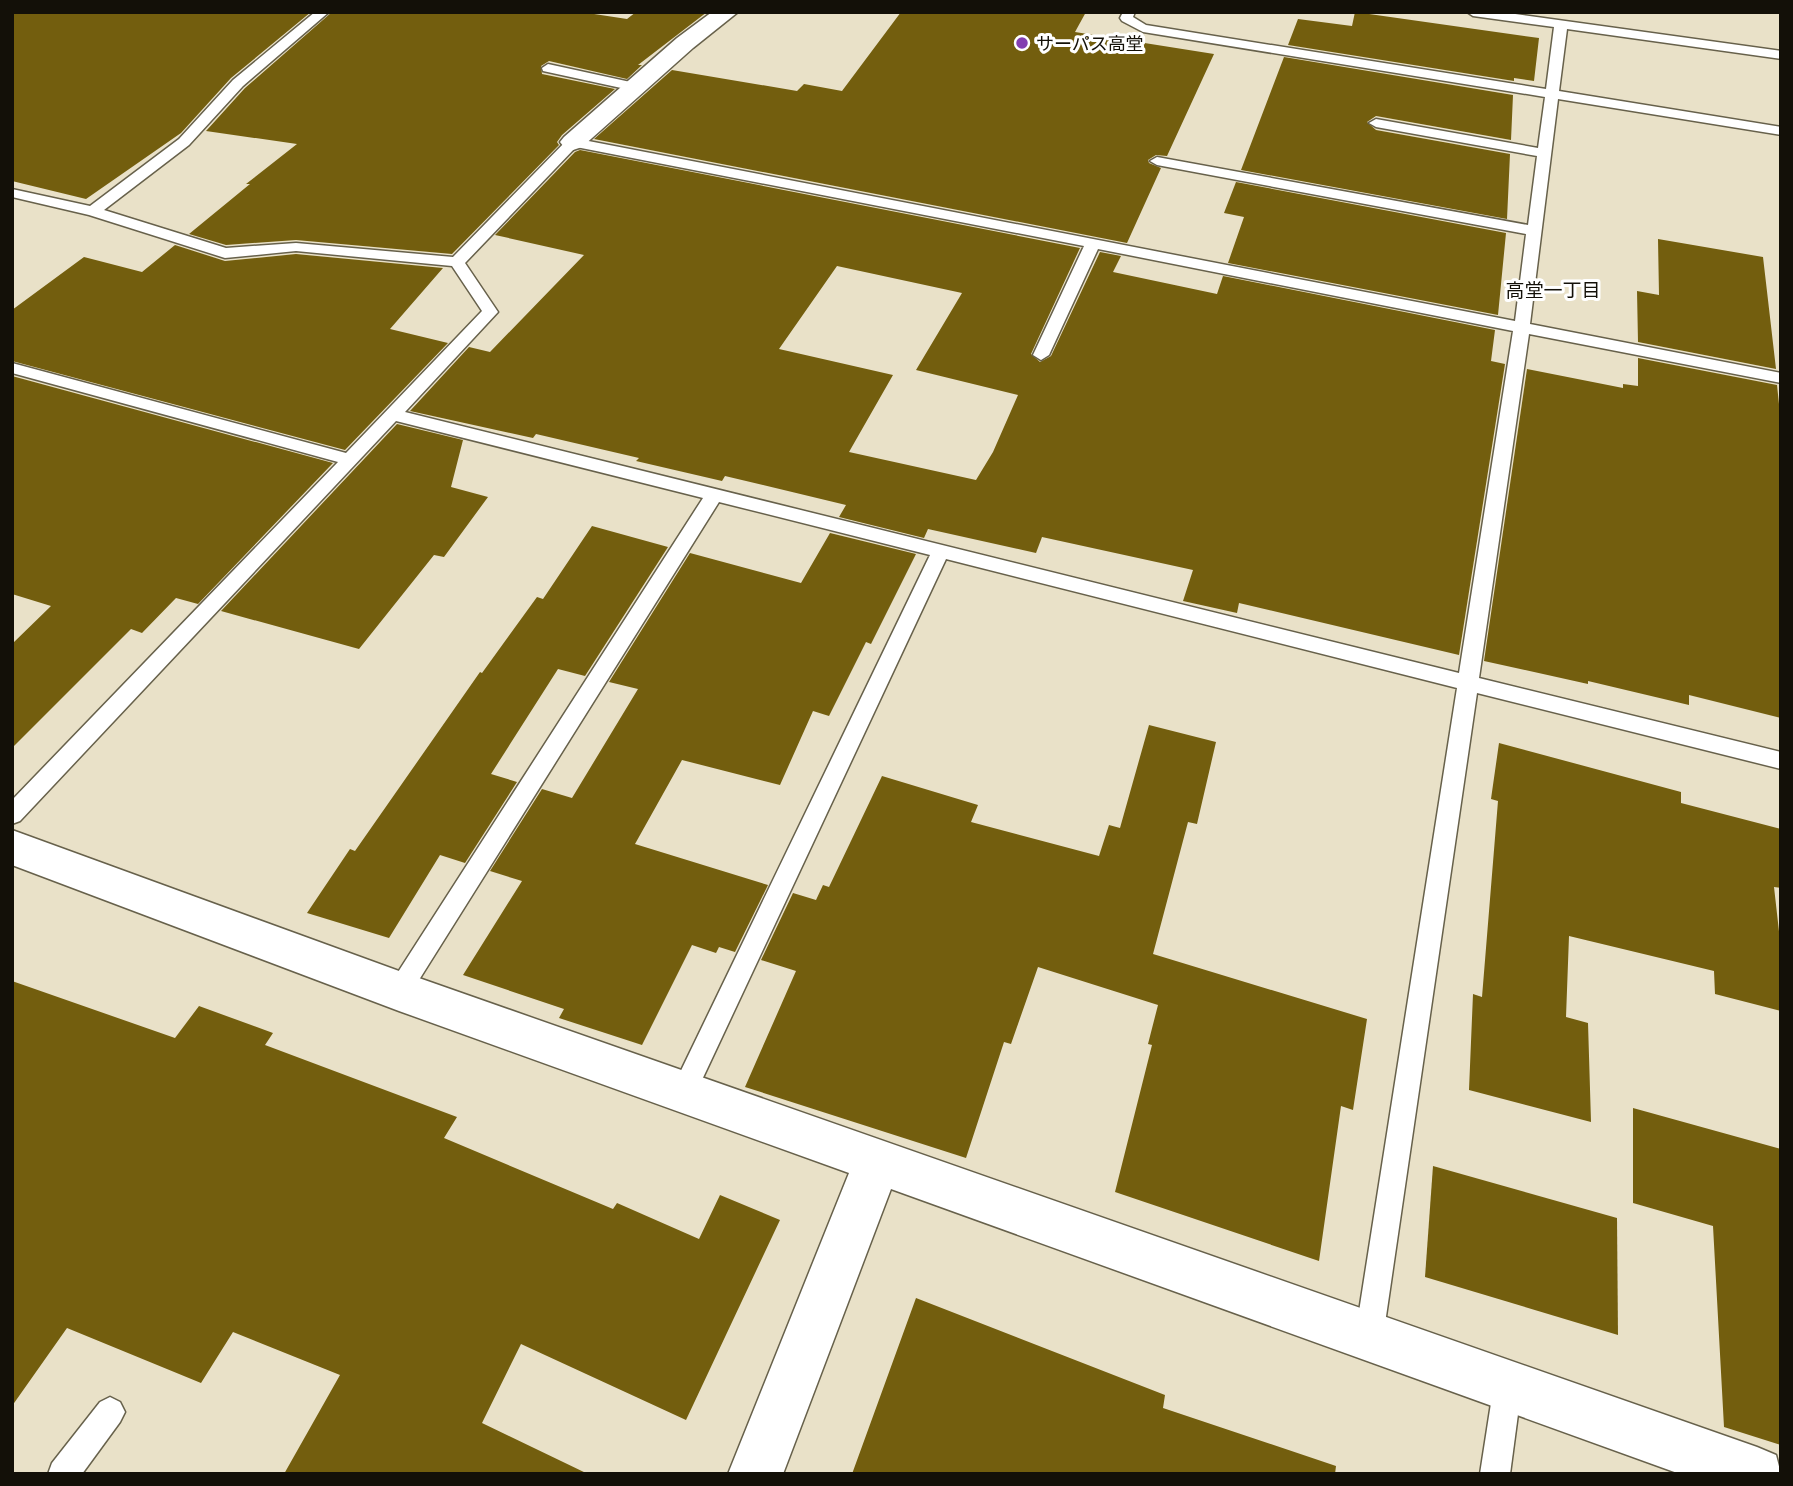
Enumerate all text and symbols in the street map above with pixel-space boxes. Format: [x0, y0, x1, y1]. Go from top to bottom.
place label: サーパス高堂 [1036, 33, 1144, 54]
marker: サーパス高堂 [1014, 35, 1030, 51]
district label: 高堂一丁目 [1505, 279, 1601, 302]

